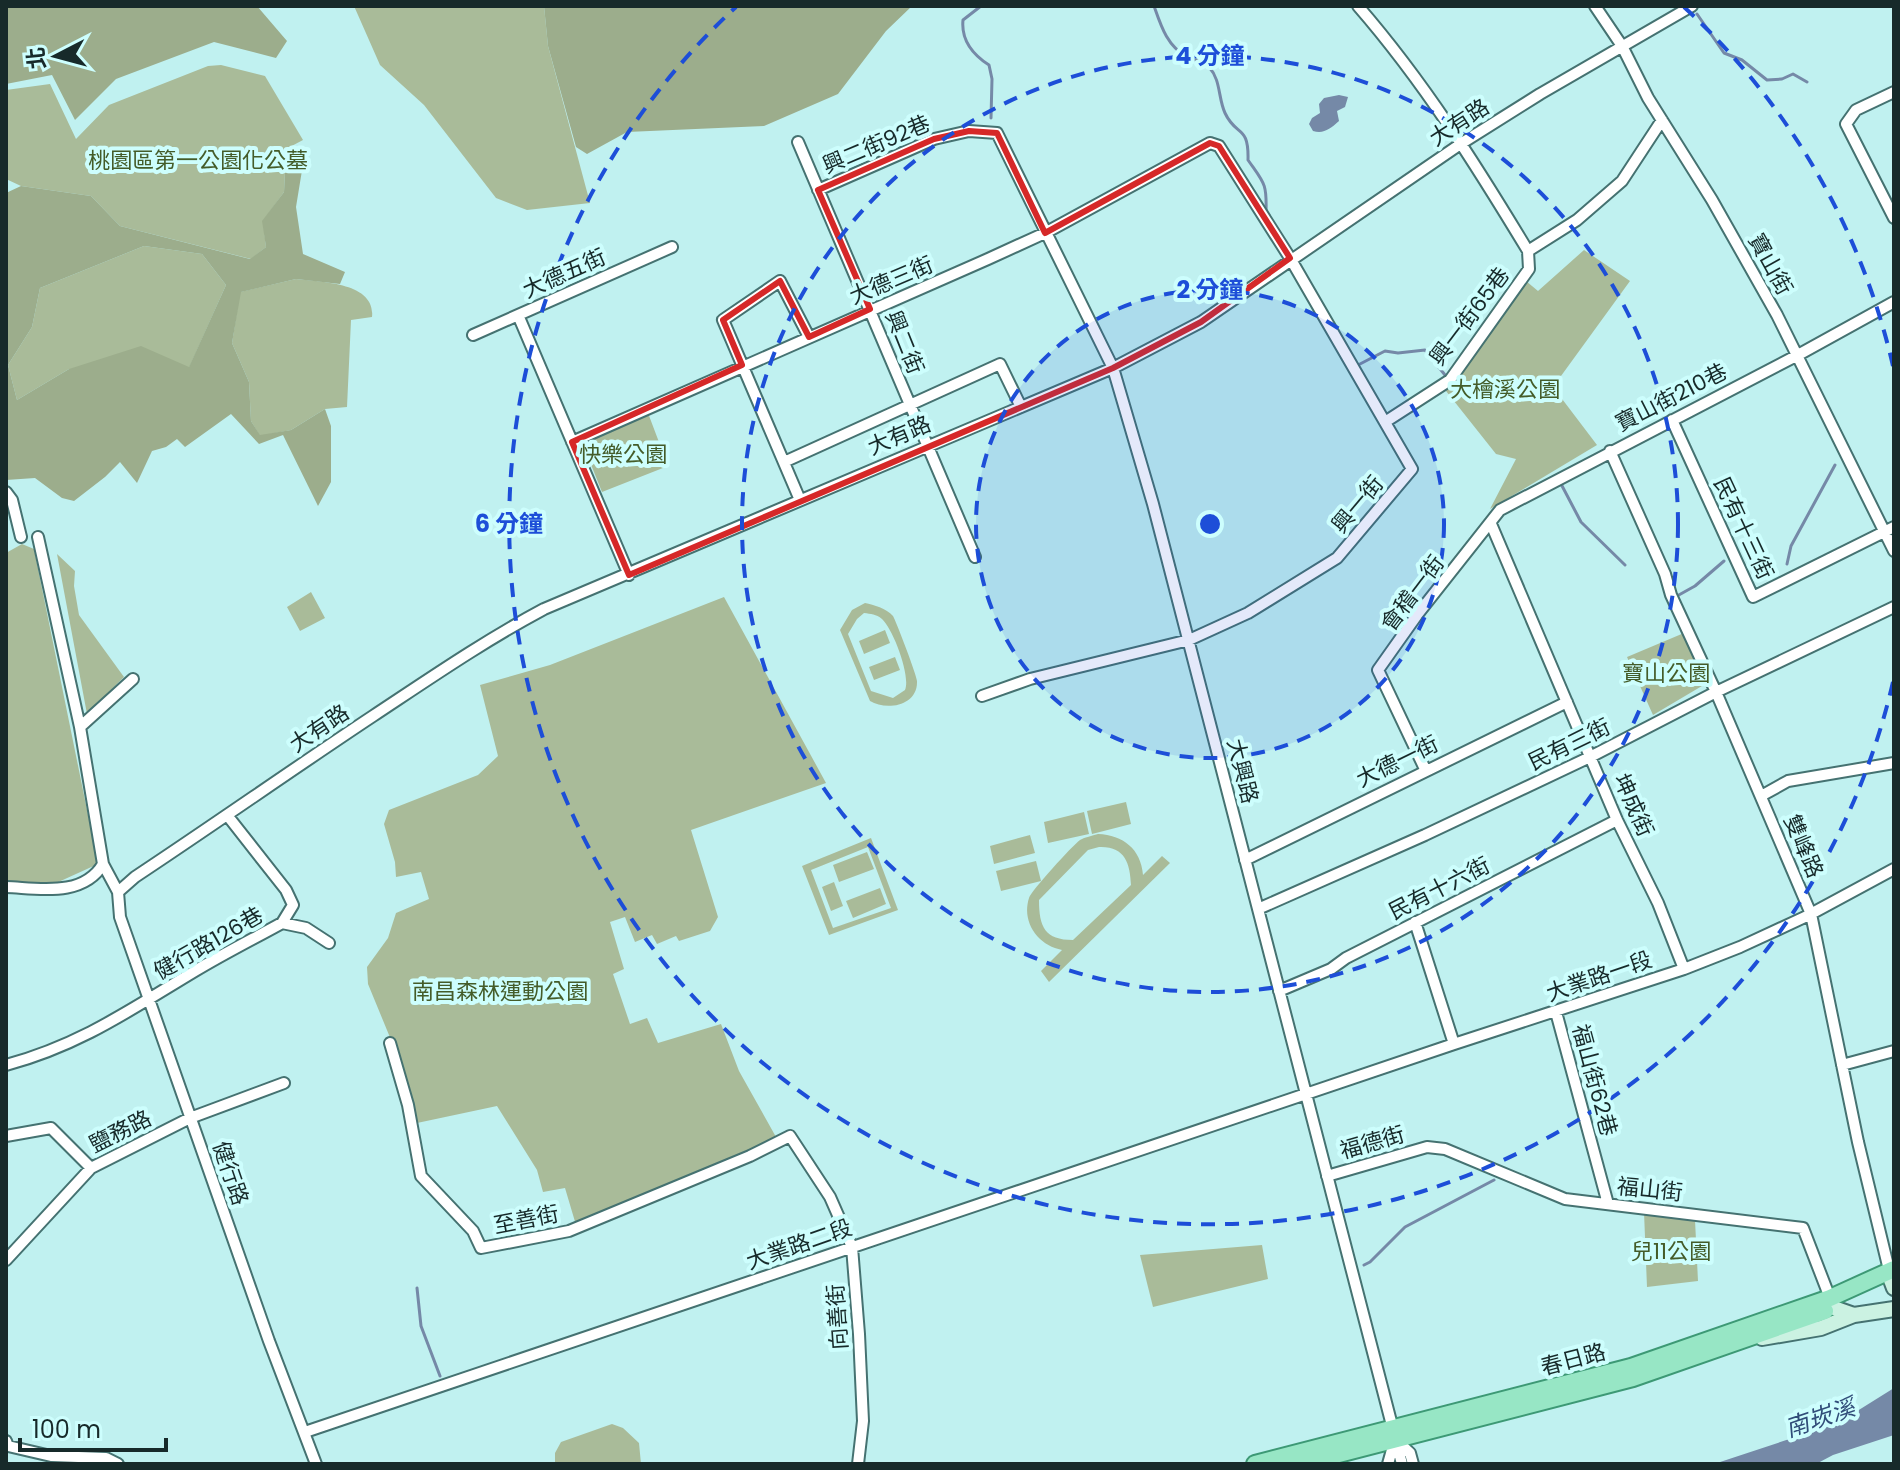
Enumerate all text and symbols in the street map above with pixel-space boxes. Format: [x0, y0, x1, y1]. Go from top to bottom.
north arrow [16, 16, 96, 96]
text: 4 分鐘 [1175, 39, 1245, 72]
text: 北 [20, 45, 53, 71]
street label: 大有路 [1423, 91, 1495, 153]
street label: 興二街92巷 [817, 108, 935, 181]
park label: 桃園區第一公園化公墓 [88, 145, 308, 176]
street label: 寶山街 [1741, 228, 1800, 301]
street label: 大德五街 [518, 241, 611, 306]
street label: 大德三街 [845, 249, 938, 312]
street label: 興一街65巷 [1422, 261, 1517, 372]
text: 2 分鐘 [1177, 273, 1243, 306]
street label: 興二街 [878, 306, 931, 379]
street label: 寶山街210巷 [1610, 356, 1732, 439]
park label: 大檜溪公園 [1450, 374, 1560, 405]
street label: 大有路 [863, 408, 936, 463]
park label: 快樂公園 [579, 439, 667, 470]
street label: 興一街 [1324, 469, 1390, 540]
street label: 民有十三街 [1706, 472, 1781, 585]
text: 6 分鐘 [475, 507, 543, 540]
centre of rings [1196, 510, 1224, 538]
street label: 會稽一街 [1374, 549, 1451, 638]
park label: 寶山公園 [1622, 658, 1710, 689]
street label: 大有路 [283, 697, 355, 760]
street label: 民有三街 [1523, 711, 1616, 778]
street label: 大德一街 [1351, 728, 1444, 795]
street label: 大興路 [1219, 735, 1266, 807]
street label: 坤成街 [1606, 769, 1661, 842]
street label: 雙峰路 [1776, 810, 1831, 883]
street label: 民有十六街 [1383, 850, 1495, 927]
street label: 健行路126巷 [148, 900, 269, 987]
street label: 大業路一段 [1542, 944, 1656, 1009]
park label: 南昌森林運動公園 [412, 976, 588, 1007]
street label: 福山街62巷 [1565, 1021, 1624, 1140]
street label: 鹽務路 [84, 1103, 157, 1160]
street label: 福德街 [1336, 1118, 1408, 1166]
street label: 健行路 [205, 1137, 256, 1209]
street label: 福山街 [1616, 1171, 1684, 1208]
street label: 至善街 [491, 1198, 561, 1241]
street label: 大業路二段 [742, 1212, 856, 1277]
park label: 兒11公園 [1631, 1236, 1711, 1267]
street label: 向善街 [820, 1283, 855, 1351]
street label: 春日路 [1537, 1336, 1609, 1383]
water label: 南崁溪 [1780, 1389, 1862, 1445]
scale bar [20, 1402, 166, 1452]
text: 100 m [32, 1413, 101, 1446]

